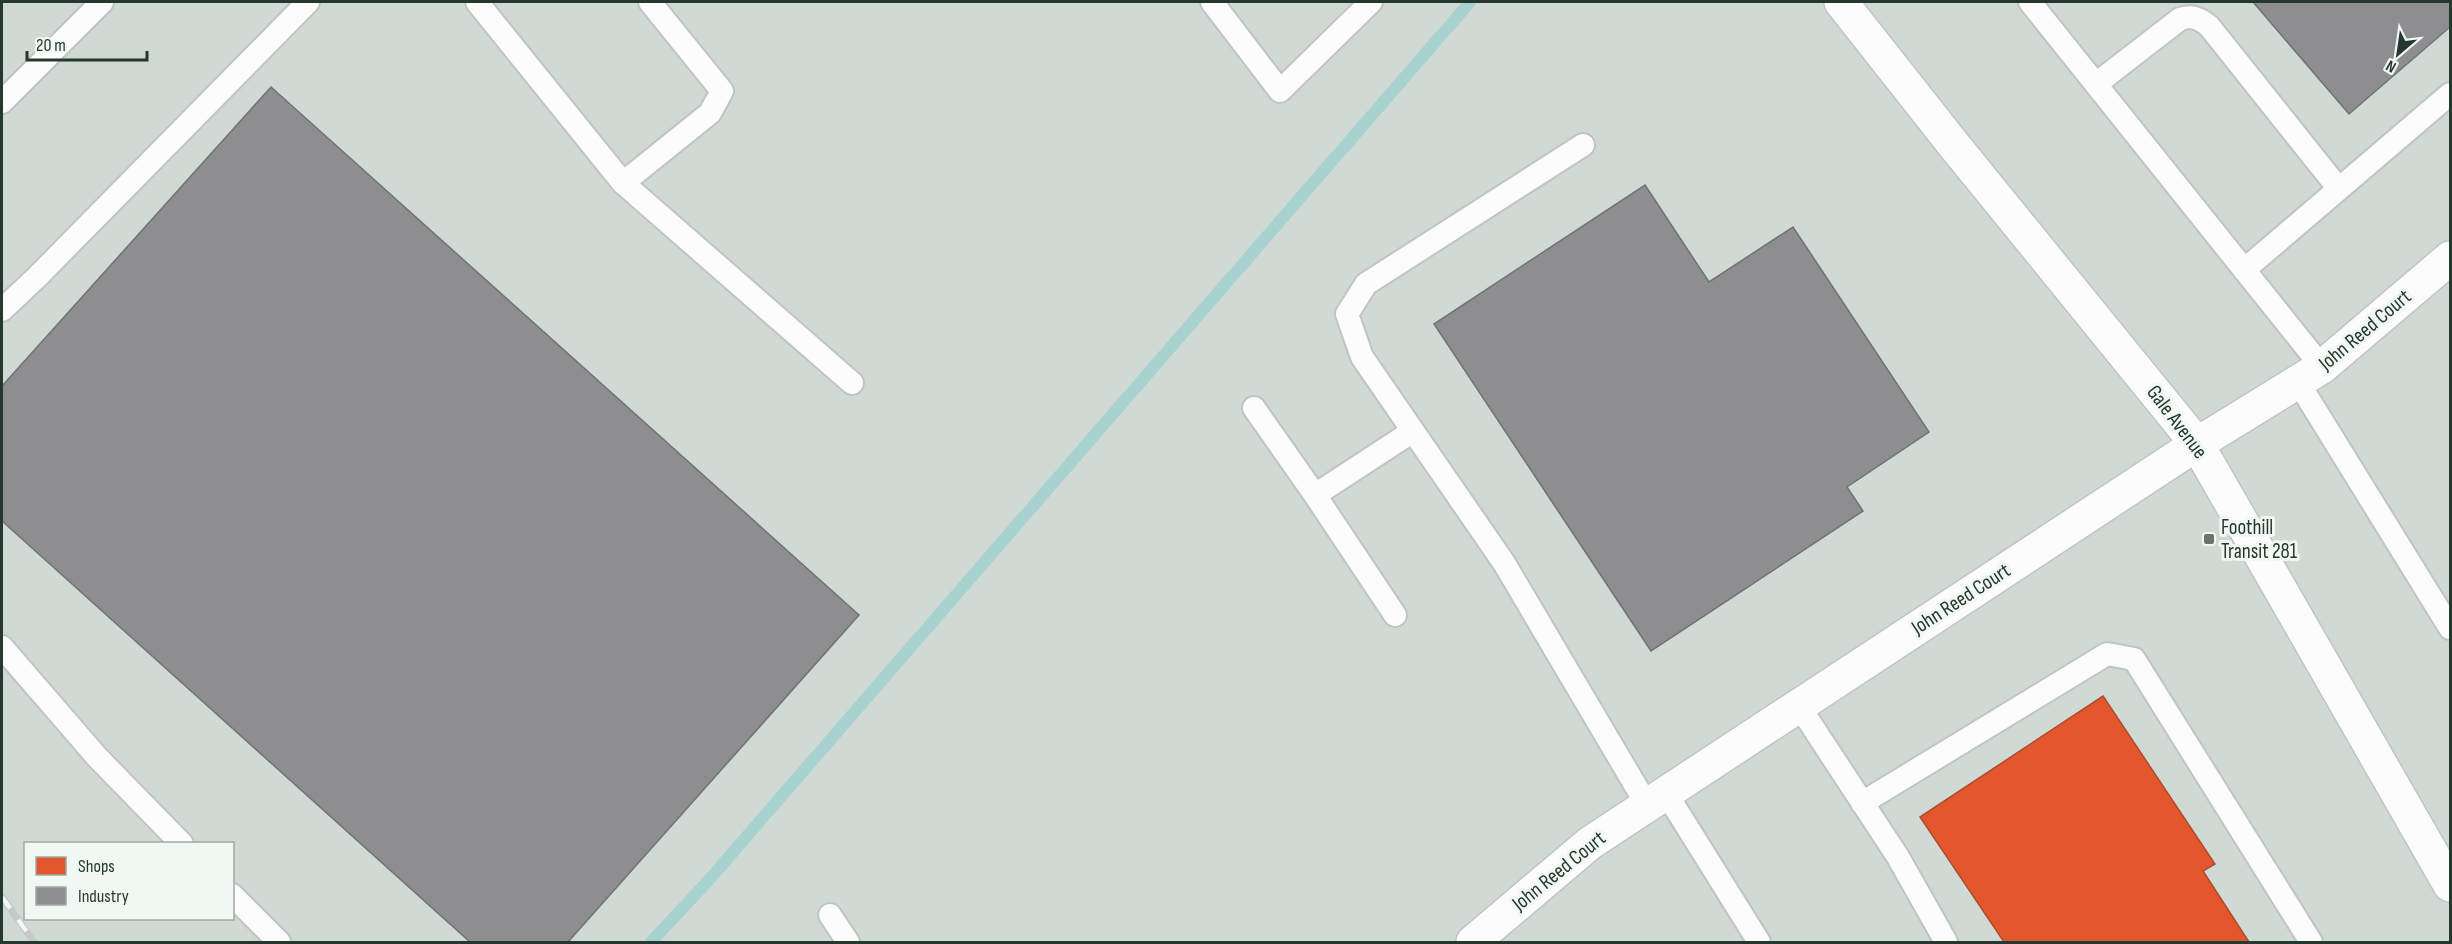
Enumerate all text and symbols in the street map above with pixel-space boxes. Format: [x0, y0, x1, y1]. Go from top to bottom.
scale bar [27, 24, 147, 62]
north arrow [2368, 24, 2428, 84]
text: 20 m [36, 35, 66, 56]
text: N [2383, 55, 2400, 76]
street label: John Reed Court [2313, 284, 2416, 377]
street label: Gale Avenue [2141, 380, 2213, 464]
place label: Foothill Transit 281 [2221, 515, 2298, 564]
marker: Foothill Transit 281 [2202, 532, 2216, 546]
street label: John Reed Court [1906, 558, 2015, 641]
street label: John Reed Court [1506, 826, 1611, 917]
legend [24, 842, 234, 920]
text: Shops [78, 856, 115, 877]
text: Industry [78, 886, 129, 907]

